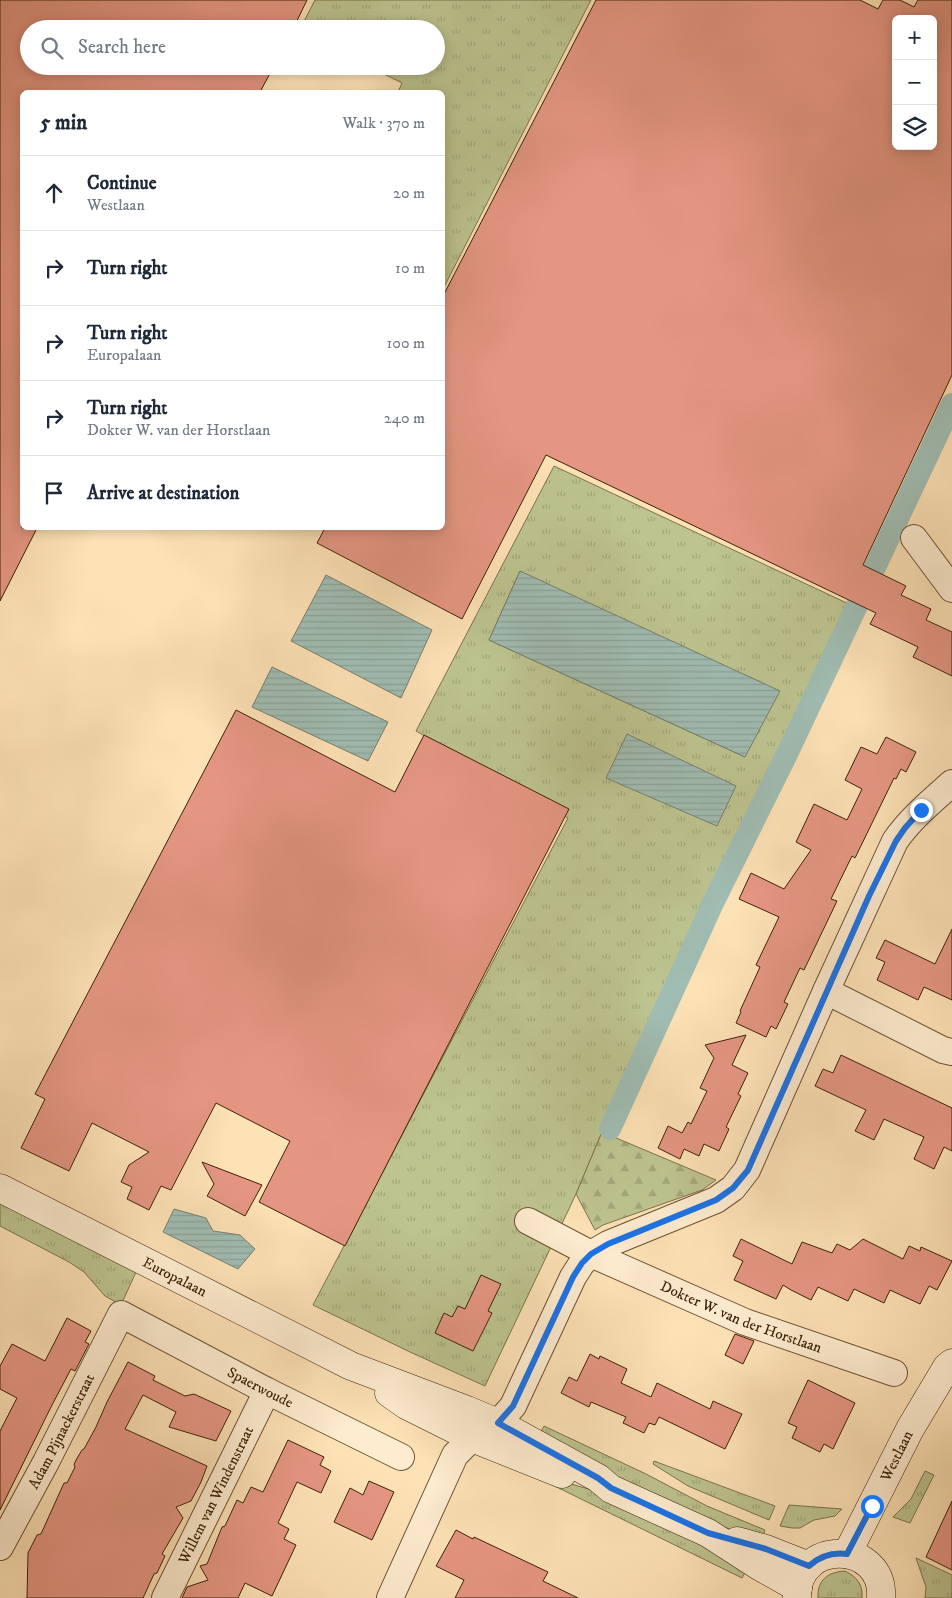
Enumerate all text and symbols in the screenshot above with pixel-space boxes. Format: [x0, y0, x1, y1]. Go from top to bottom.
map controls [892, 15, 937, 150]
button: + [892, 15, 937, 60]
search box [20, 20, 445, 75]
icon: search [38, 34, 66, 62]
text: Search here [78, 36, 166, 59]
button: − [892, 60, 937, 105]
button: layers [892, 105, 937, 150]
text: 5 min [40, 110, 87, 136]
text: Walk · 370 m [343, 113, 425, 133]
text: Continue [87, 172, 157, 195]
icon: ahead [40, 179, 68, 207]
text: 20 m [393, 183, 425, 203]
text: Westlaan [87, 195, 145, 215]
icon: right [40, 254, 68, 282]
text: Turn right [87, 257, 167, 280]
text: 10 m [395, 258, 425, 278]
text: Turn right [87, 322, 167, 345]
icon: right [40, 329, 68, 357]
text: 100 m [387, 333, 425, 353]
text: Europalaan [87, 345, 161, 365]
text: Turn right [87, 397, 167, 420]
icon: right [40, 404, 68, 432]
text: 240 m [384, 408, 425, 428]
text: Dokter W. van der Horstlaan [87, 420, 270, 440]
icon: arrive [40, 479, 68, 507]
text: Arrive at destination [87, 482, 239, 505]
route end [910, 799, 933, 822]
street label: Europalaan [139, 1253, 210, 1301]
street label: Dokter W. van der Horstlaan [657, 1277, 824, 1358]
street label: Spaerwoude [224, 1363, 296, 1412]
street label: Adam Pijnackerstraat [24, 1371, 99, 1492]
street label: Willem van Windenstraat [174, 1423, 258, 1568]
street label: Westlaan [876, 1427, 918, 1485]
route start [861, 1495, 884, 1518]

